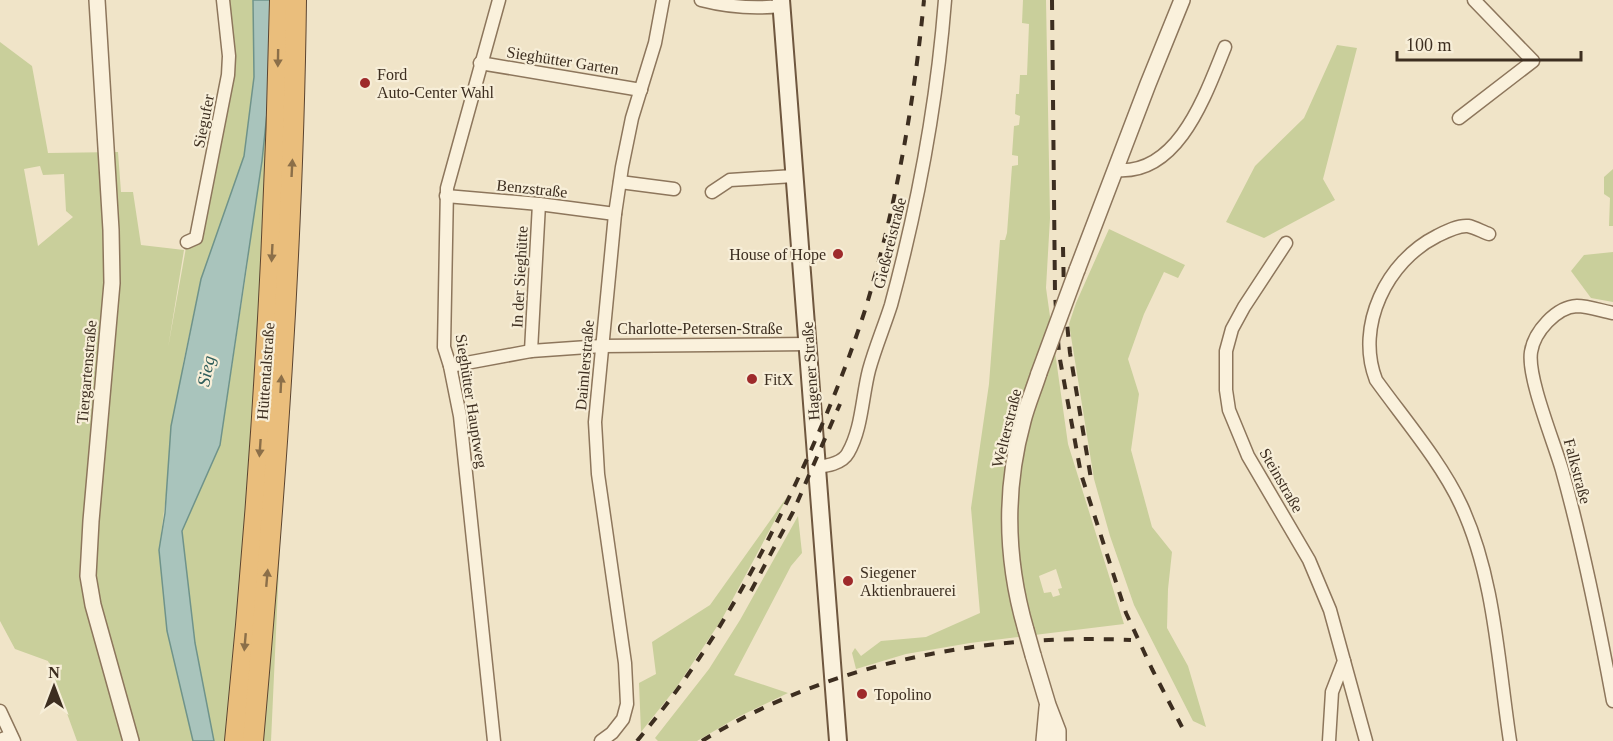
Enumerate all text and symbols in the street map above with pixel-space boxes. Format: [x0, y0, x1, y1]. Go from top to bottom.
scale bar [1397, 24, 1582, 62]
text: 100 m [1406, 35, 1452, 55]
street label: Sieghütter Garten [505, 43, 620, 79]
one-way arrow [274, 49, 283, 68]
place label: Ford Auto-Center Wahl [377, 66, 495, 101]
marker: Ford Auto-Center Wahl [358, 76, 372, 90]
street label: Siegufer [190, 92, 218, 150]
one-way arrow [288, 158, 297, 177]
street label: Benzstraße [496, 176, 568, 201]
street label: Gießereistraße [870, 196, 909, 290]
street label: In der Sieghütte [508, 226, 532, 329]
one-way arrow [268, 244, 277, 263]
place label: House of Hope [729, 246, 826, 264]
marker: House of Hope [831, 247, 845, 261]
street label: Daimlerstraße [572, 319, 597, 411]
street label: Tiergartenstraße [73, 320, 100, 425]
street label: Charlotte-Petersen-Straße [617, 320, 783, 337]
street label: Hagener Straße [799, 321, 823, 421]
street label: Hüttentalstraße [254, 322, 277, 420]
street label: Sieghütter Hauptweg [452, 333, 491, 469]
water label: Sieg [193, 354, 219, 388]
place label: FitX [764, 371, 794, 388]
marker: FitX [745, 372, 759, 386]
one-way arrow [277, 374, 286, 393]
street label: Welterstraße [989, 387, 1024, 469]
street label: Falkstraße [1561, 437, 1594, 506]
one-way arrow [256, 439, 265, 458]
street label: Steinstraße [1256, 445, 1307, 515]
place label: Siegener Aktienbrauerei [860, 564, 957, 599]
one-way arrow [262, 569, 272, 588]
marker: Siegener Aktienbrauerei [841, 574, 855, 588]
one-way arrow [240, 633, 250, 652]
north arrow [24, 657, 84, 717]
text: N [48, 664, 60, 681]
place label: Topolino [874, 686, 932, 704]
marker: Topolino [855, 687, 869, 701]

